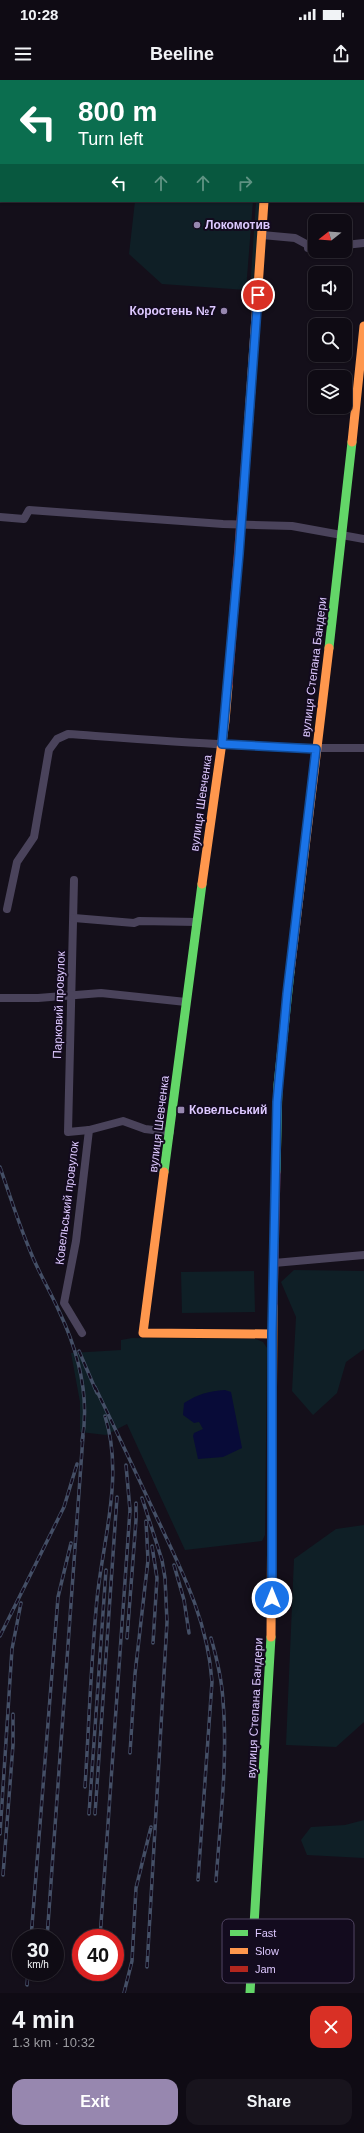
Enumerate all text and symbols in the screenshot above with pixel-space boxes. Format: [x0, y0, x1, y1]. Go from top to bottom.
text: 10:28 [20, 6, 58, 23]
icon: menu [12, 43, 34, 65]
icon: share [330, 43, 352, 65]
text: Beeline [150, 44, 214, 64]
icon: left [12, 96, 64, 148]
text: 800 m [78, 96, 157, 127]
text: Turn left [78, 129, 143, 149]
icon: left [108, 172, 130, 194]
icon: ahead [150, 172, 172, 194]
icon: ahead [192, 172, 214, 194]
icon: right [234, 172, 256, 194]
north arrow [308, 214, 352, 258]
map controls [308, 214, 352, 414]
place label: Локомотив [205, 218, 270, 232]
marker: Локомотив [192, 220, 202, 230]
button: sound [308, 266, 352, 310]
pin [241, 278, 275, 312]
icon: arrive [247, 284, 269, 306]
place label: Коростень №7 [130, 304, 216, 318]
marker: Коростень №7 [219, 306, 229, 316]
button: search [308, 318, 352, 362]
button: layers [308, 370, 352, 414]
street label: вулиця Степана Бандери [298, 596, 330, 738]
street label: вулиця Шевченка [187, 753, 215, 852]
street label: Парковий провулок [50, 950, 68, 1059]
street label: вулиця Шевченка [146, 1074, 172, 1173]
place label: Ковельський [189, 1103, 267, 1117]
marker: Ковельський [176, 1105, 186, 1115]
street label: Ковельський провулок [52, 1140, 82, 1266]
position arrow [251, 1577, 293, 1619]
street label: вулиця Степана Бандери [244, 1637, 266, 1779]
legend [222, 1919, 354, 1983]
text: Fast [255, 1927, 276, 1939]
speed limit sign: 40 [72, 1929, 124, 1981]
text: 30 [27, 1939, 49, 1961]
text: Slow [255, 1945, 279, 1957]
text: km/h [27, 1959, 49, 1970]
text: Jam [255, 1963, 276, 1975]
text: 4 min [12, 2006, 75, 2033]
button: close [310, 2006, 352, 2048]
text: 1.3 km · 10:32 [12, 2035, 95, 2050]
button: Exit [12, 2079, 178, 2125]
button: Share [186, 2079, 352, 2125]

